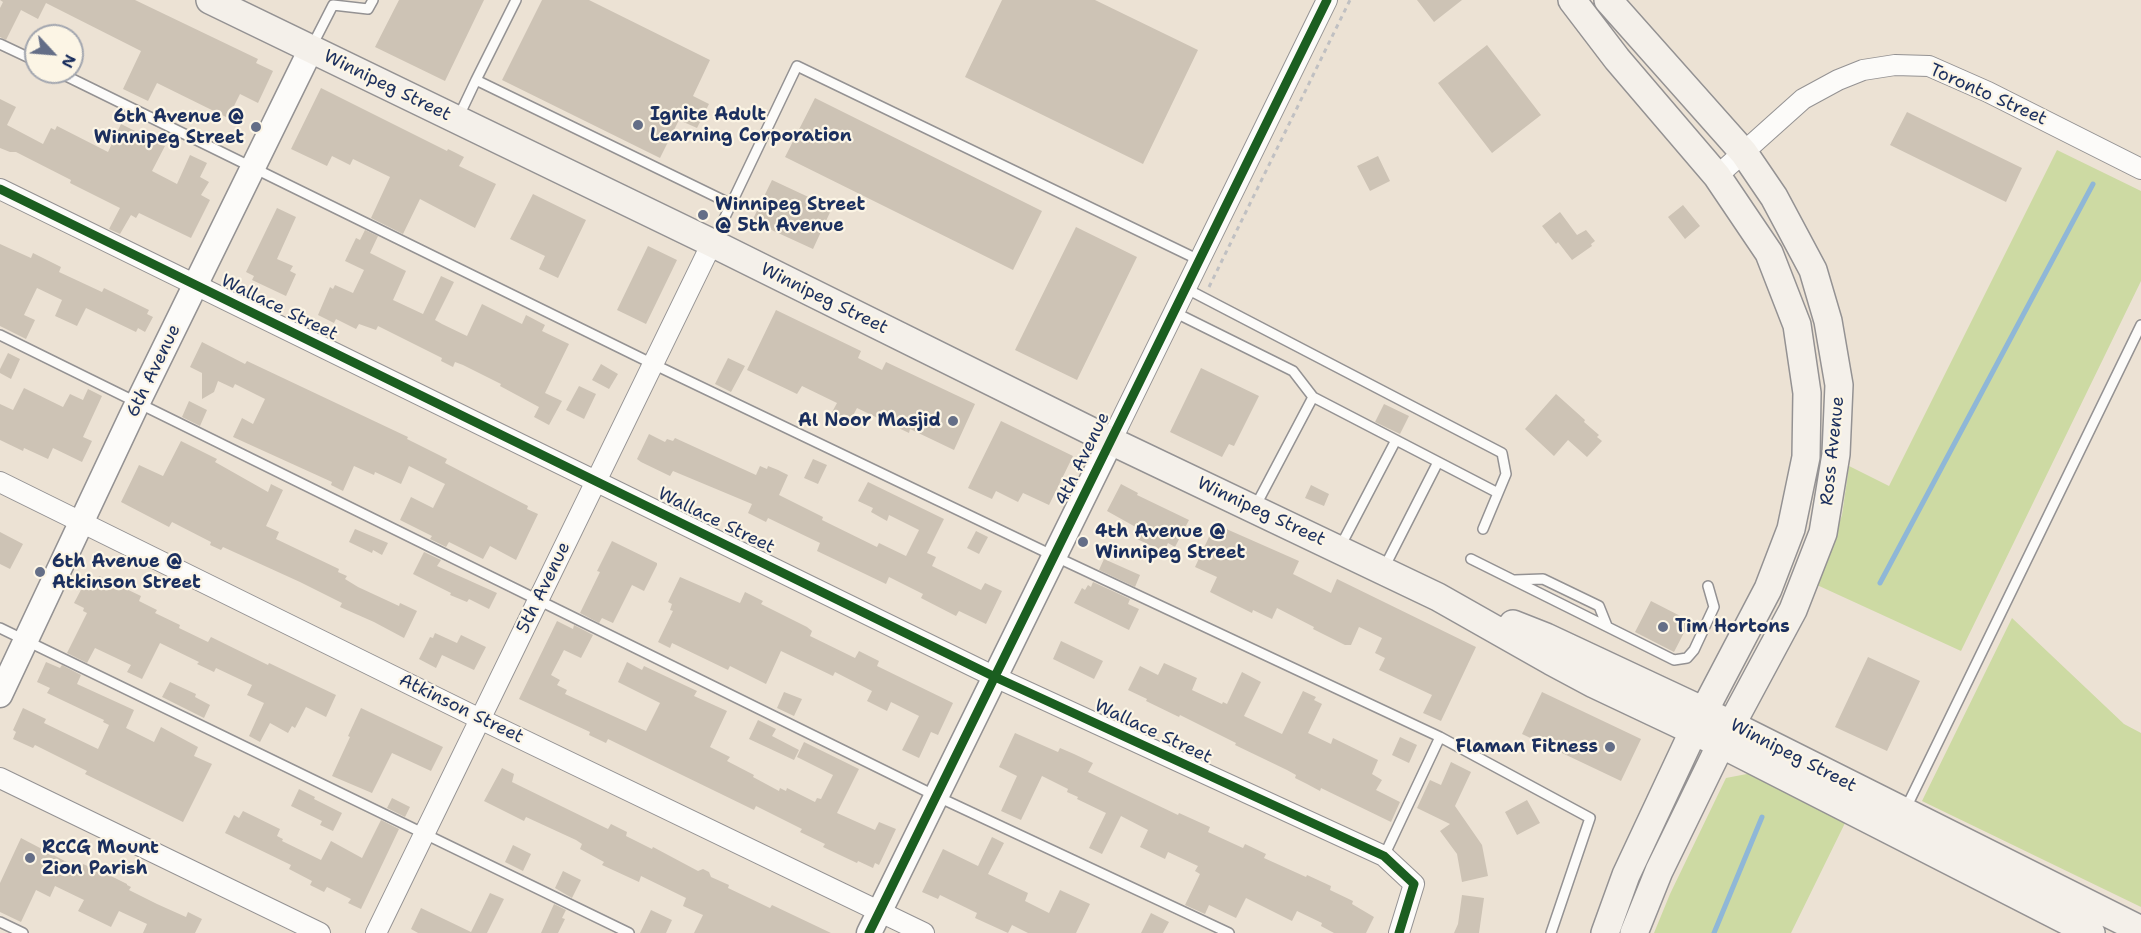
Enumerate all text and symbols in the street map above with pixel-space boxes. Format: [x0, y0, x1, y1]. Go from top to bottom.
north arrow [24, 24, 84, 84]
street label: Winnipeg Street [320, 46, 454, 126]
text: N [57, 51, 81, 72]
street label: Toronto Street [1926, 59, 2050, 131]
place label: Ignite Adult Learning Corporation [650, 104, 852, 146]
place label: 6th Avenue @ Winnipeg Street [94, 106, 244, 148]
marker: Ignite Adult Learning Corporation [631, 118, 645, 132]
marker: 6th Avenue @ Winnipeg Street [249, 120, 263, 134]
place label: Winnipeg Street @ 5th Avenue [715, 194, 865, 236]
marker: Winnipeg Street @ 5th Avenue [696, 208, 710, 222]
street label: Winnipeg Street [757, 259, 891, 339]
street label: Wallace Street [217, 270, 341, 346]
street label: 6th Avenue [122, 321, 186, 421]
street label: Ross Avenue [1817, 395, 1849, 507]
street label: 4th Avenue [1051, 409, 1115, 509]
place label: Al Noor Masjid [798, 410, 941, 432]
marker: Al Noor Masjid [946, 414, 960, 428]
street label: Winnipeg Street [1193, 473, 1329, 551]
street label: Wallace Street [654, 483, 778, 559]
place label: 4th Avenue @ Winnipeg Street [1095, 521, 1245, 564]
marker: 4th Avenue @ Winnipeg Street [1076, 535, 1090, 549]
street label: 5th Avenue [512, 539, 576, 637]
place label: 6th Avenue @ Atkinson Street [52, 551, 201, 594]
marker: 6th Avenue @ Atkinson Street [33, 565, 47, 579]
place label: Tim Hortons [1675, 616, 1790, 638]
marker: Tim Hortons [1656, 620, 1670, 634]
street label: Atkinson Street [395, 670, 527, 748]
street label: Wallace Street [1091, 695, 1215, 769]
street label: Winnipeg Street [1726, 715, 1860, 797]
place label: Flaman Fitness [1456, 736, 1598, 758]
marker: Flaman Fitness [1603, 740, 1617, 754]
place label: RCCG Mount Zion Parish [42, 837, 159, 880]
marker: RCCG Mount Zion Parish [23, 851, 37, 865]

